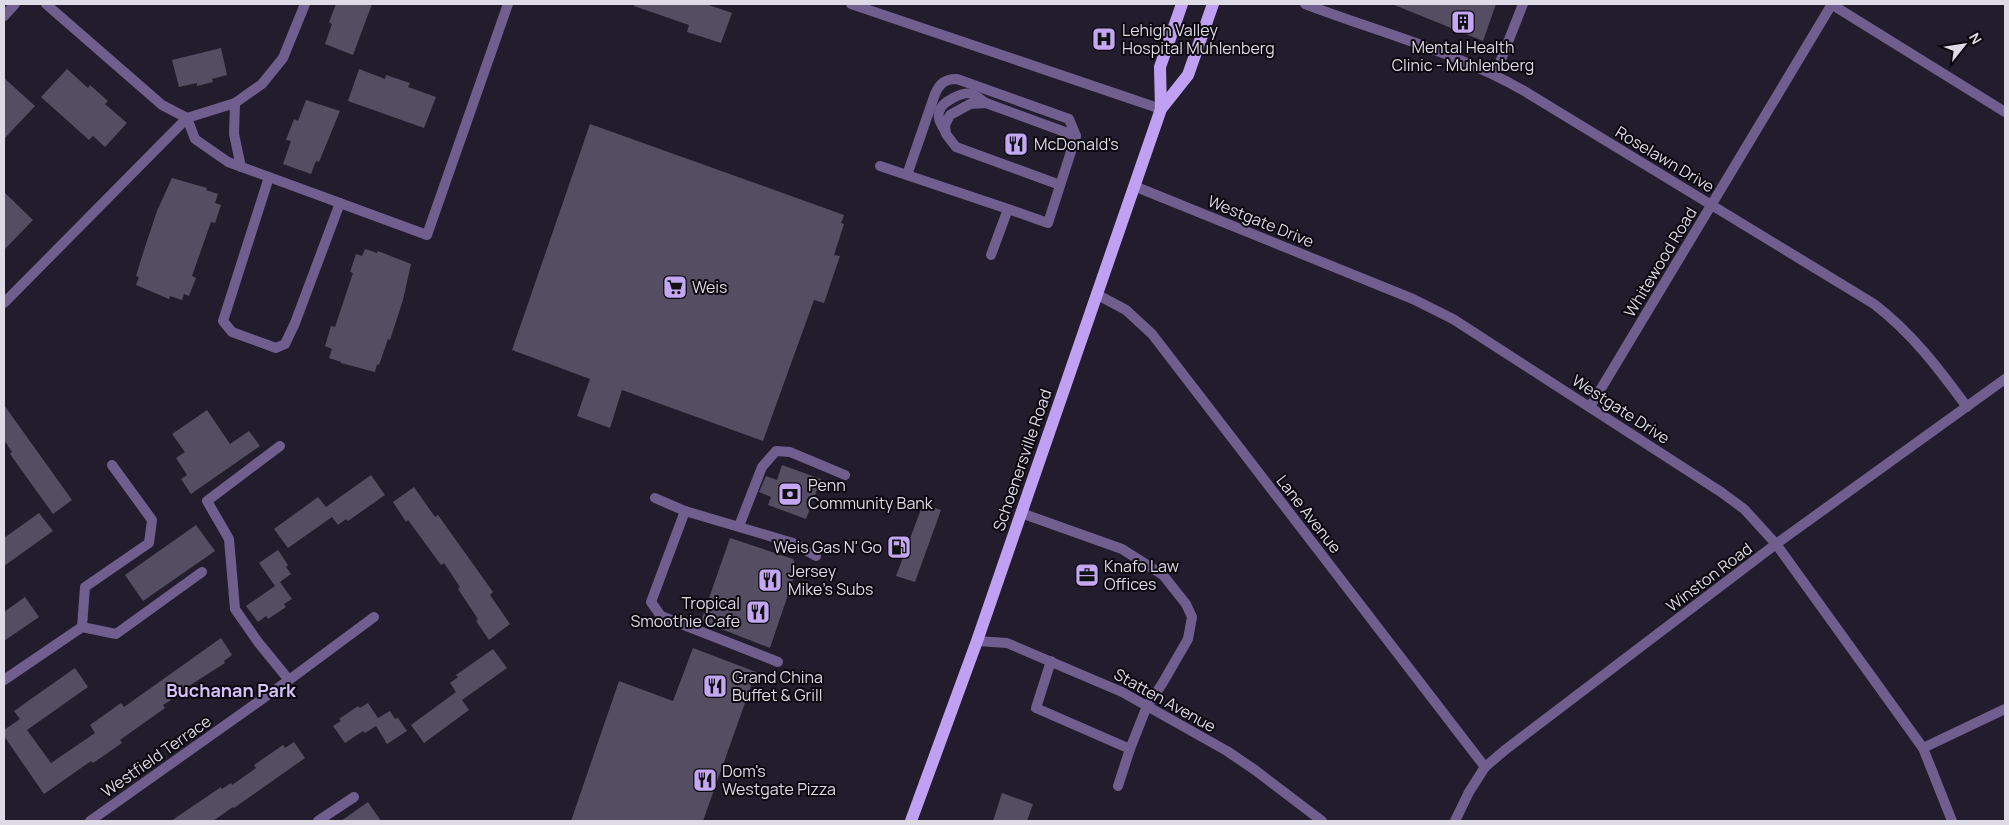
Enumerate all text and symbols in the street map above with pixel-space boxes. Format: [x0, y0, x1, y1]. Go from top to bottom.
building icon: Mental Health Clinic - Muhlenberg [1450, 9, 1476, 35]
place label: Lehigh Valley Hospital Muhlenberg [1122, 19, 1275, 59]
north arrow [1939, 20, 1989, 70]
hospital icon: Lehigh Valley Hospital Muhlenberg [1091, 26, 1117, 52]
text: N [1965, 29, 1986, 47]
place label: Mental Health Clinic - Muhlenberg [1392, 36, 1534, 76]
street label: Roselawn Drive [1611, 121, 1719, 197]
restaurant icon: McDonald's [1003, 131, 1029, 157]
place label: McDonald's [1034, 133, 1119, 155]
street label: Westgate Drive [1205, 190, 1317, 252]
street label: Whitewood Road [1618, 203, 1702, 321]
supermarket icon: Weis [662, 274, 688, 300]
place label: Weis [692, 276, 728, 298]
street label: Westgate Drive [1568, 369, 1674, 449]
street label: Schoenersville Road [987, 386, 1057, 534]
street label: Lane Avenue [1271, 470, 1347, 558]
place label: Penn Community Bank [808, 474, 934, 514]
bank icon: Penn Community Bank [777, 481, 803, 507]
fuel station icon: Weis Gas N' Go [886, 534, 912, 560]
place label: Weis Gas N' Go [773, 536, 882, 558]
street label: Winston Road [1661, 537, 1757, 617]
place label: Knafo Law Offices [1104, 555, 1179, 595]
place label: Jersey Mike's Subs [788, 560, 873, 600]
office icon: Knafo Law Offices [1074, 562, 1100, 588]
restaurant icon: Jersey Mike's Subs [757, 567, 783, 593]
place label: Tropical Smoothie Cafe [630, 592, 740, 632]
restaurant icon: Tropical Smoothie Cafe [745, 599, 771, 625]
street label: Statten Avenue [1110, 663, 1220, 737]
place label: Grand China Buffet & Grill [732, 666, 823, 706]
restaurant icon: Grand China Buffet & Grill [702, 673, 728, 699]
district label: Buchanan Park [166, 678, 297, 702]
street label: Westfield Terrace [97, 710, 215, 802]
place label: Dom's Westgate Pizza [722, 760, 836, 800]
restaurant icon: Dom's Westgate Pizza [692, 767, 718, 793]

